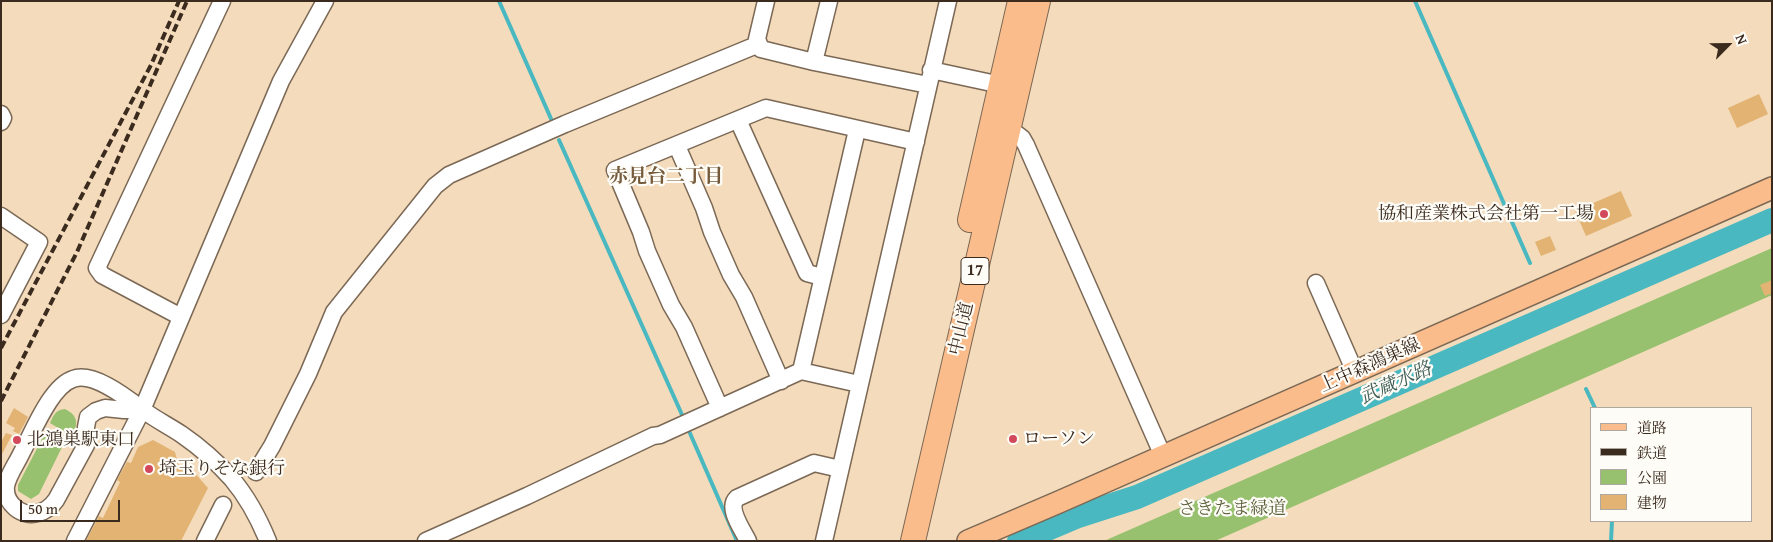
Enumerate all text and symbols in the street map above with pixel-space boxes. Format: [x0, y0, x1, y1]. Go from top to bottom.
north arrow [1703, 20, 1753, 70]
text: N [1731, 31, 1753, 47]
district label: 赤見台二丁目 [609, 166, 723, 188]
place label: 協和産業株式会社第一工場 [1378, 203, 1594, 225]
marker: 協和産業株式会社第一工場 [1598, 208, 1610, 220]
road number: 17 [961, 258, 989, 284]
street label: 中山道 [945, 300, 979, 358]
street label: 上中森鴻巣線 [1316, 334, 1424, 398]
water label: 武蔵水路 [1357, 358, 1435, 410]
legend [1590, 407, 1753, 522]
text: 道路 [1637, 417, 1667, 438]
place label: ローソン [1023, 428, 1095, 450]
place label: 北鴻巣駅東口 [27, 429, 135, 451]
marker: ローソン [1007, 433, 1019, 445]
marker: 北鴻巣駅東口 [11, 434, 23, 446]
text: 鉄道 [1637, 442, 1667, 463]
place label: 埼玉りそな銀行 [159, 458, 285, 480]
marker: 埼玉りそな銀行 [143, 463, 155, 475]
text: 公園 [1637, 467, 1667, 488]
scale bar [22, 490, 122, 522]
text: 建物 [1637, 492, 1667, 513]
text: 50 m [28, 498, 58, 519]
park label: さきたま緑道 [1178, 498, 1286, 520]

